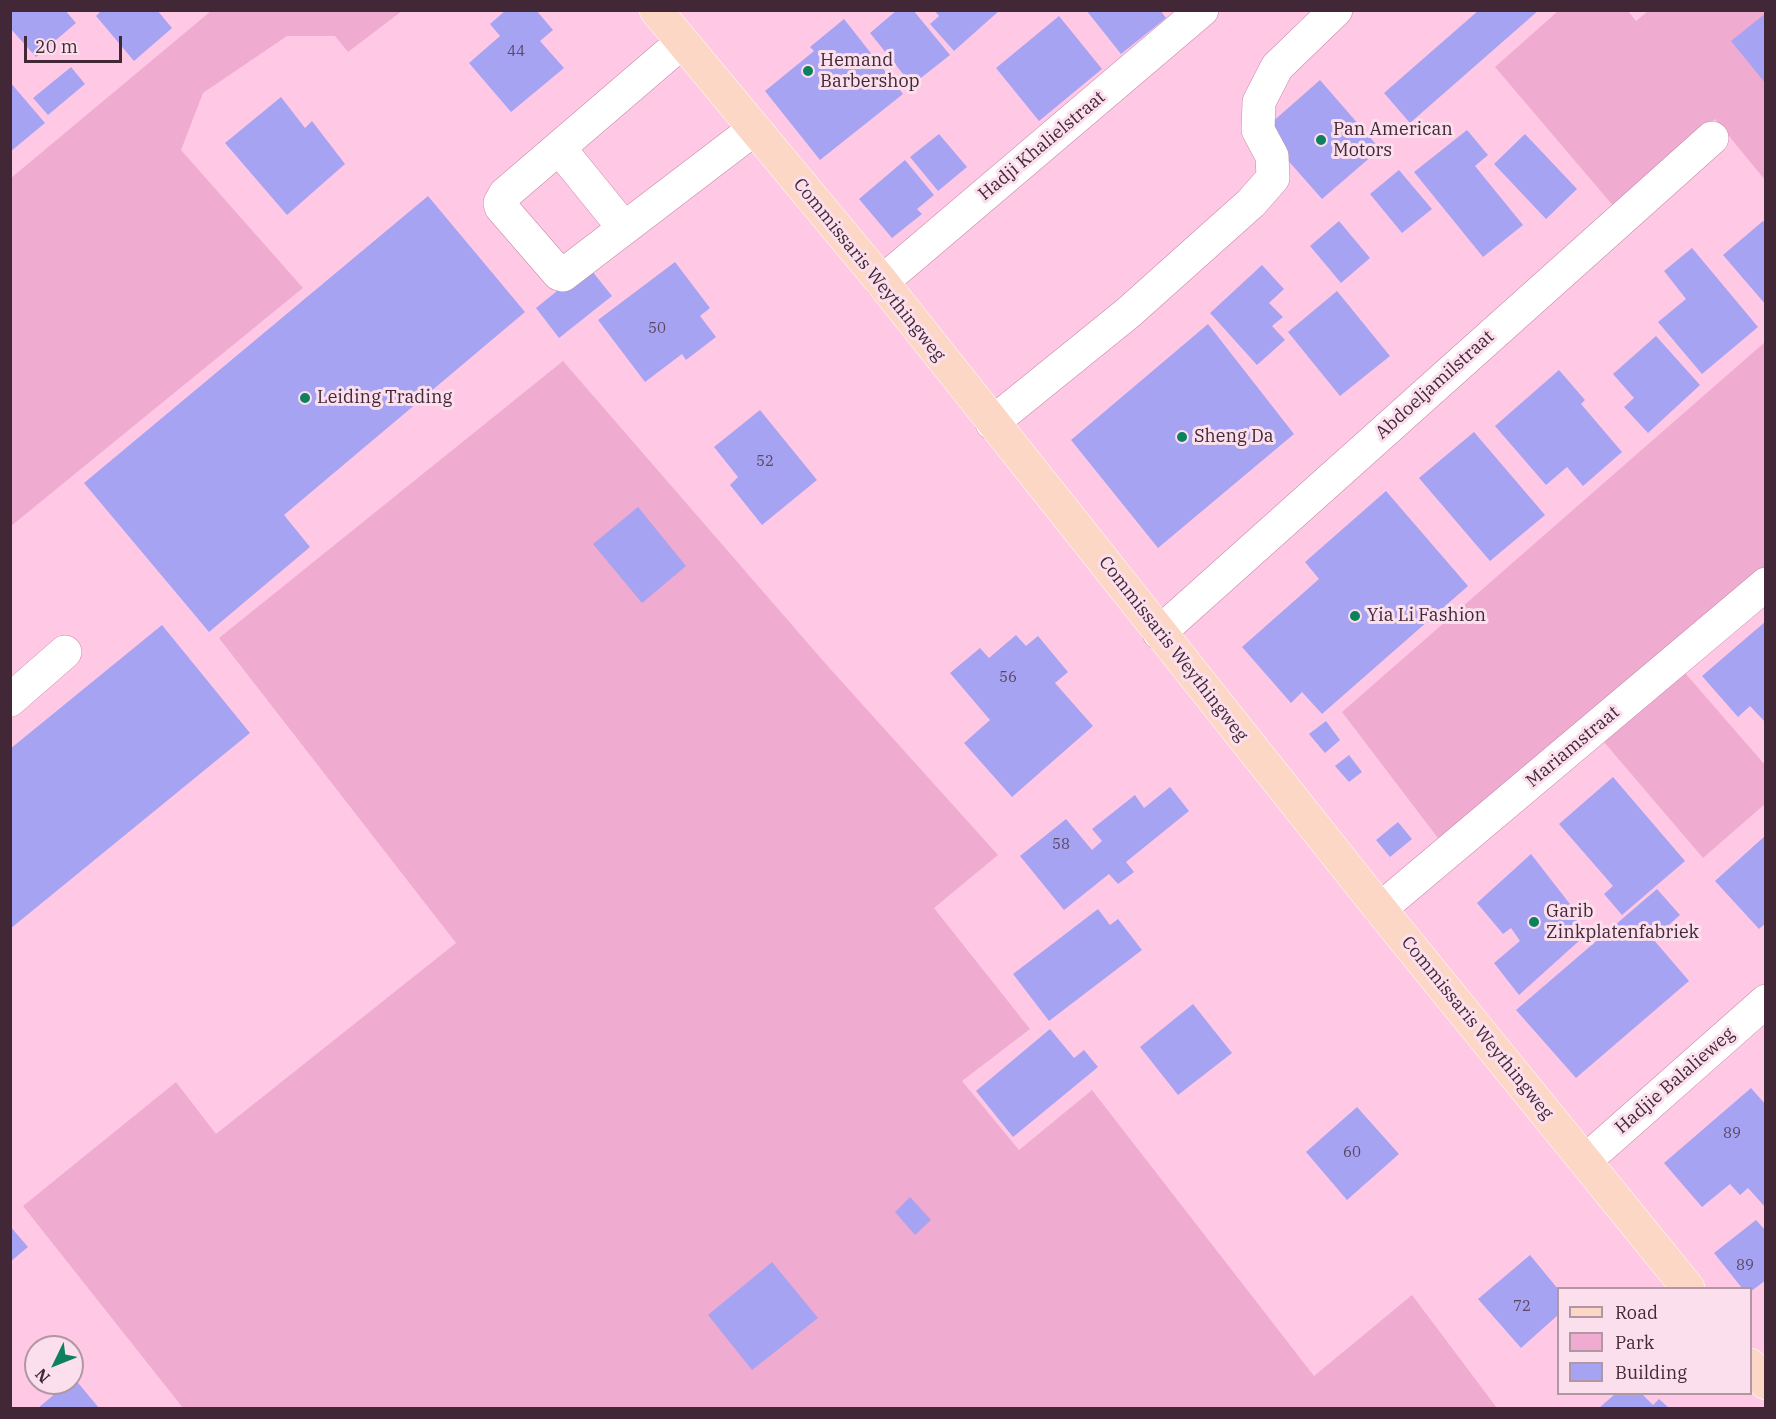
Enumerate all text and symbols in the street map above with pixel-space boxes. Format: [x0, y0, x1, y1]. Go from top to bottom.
scale bar [27, 24, 124, 62]
text: 20 m [35, 35, 78, 58]
house number: 44 [507, 43, 525, 61]
place label: Hemand Barbershop [820, 50, 920, 92]
marker: Hemand Barbershop [801, 64, 815, 78]
street label: Hadji Khalielstraat [974, 87, 1110, 205]
place label: Pan American Motors [1333, 119, 1453, 162]
marker: Pan American Motors [1314, 133, 1328, 147]
street label: Commissaris Weythingweg [788, 174, 950, 366]
house number: 50 [648, 320, 666, 338]
street label: Abdoeljamilstraat [1371, 326, 1499, 444]
place label: Leiding Trading [317, 387, 452, 409]
marker: Leiding Trading [298, 391, 312, 405]
place label: Sheng Da [1194, 426, 1273, 448]
marker: Sheng Da [1175, 430, 1189, 444]
house number: 52 [756, 453, 774, 471]
street label: Commissaris Weythingweg [1094, 552, 1252, 746]
place label: Yia Li Fashion [1367, 605, 1486, 627]
marker: Yia Li Fashion [1348, 609, 1362, 623]
house number: 56 [999, 669, 1017, 687]
street label: Mariamstraat [1522, 702, 1624, 792]
house number: 58 [1052, 836, 1070, 854]
place label: Garib Zinkplatenfabriek [1546, 901, 1699, 944]
marker: Garib Zinkplatenfabriek [1527, 915, 1541, 929]
street label: Commissaris Weythingweg [1396, 932, 1558, 1124]
street label: Hadjie Balalieweg [1611, 1023, 1739, 1139]
house number: 89 [1723, 1125, 1741, 1143]
house number: 60 [1343, 1144, 1361, 1162]
house number: 89 [1736, 1257, 1754, 1275]
legend [1557, 1287, 1752, 1395]
house number: 72 [1513, 1298, 1531, 1316]
text: Road [1615, 1301, 1658, 1324]
text: Park [1615, 1331, 1654, 1354]
north arrow [24, 1335, 84, 1395]
text: Building [1615, 1361, 1687, 1384]
text: N [31, 1364, 54, 1387]

